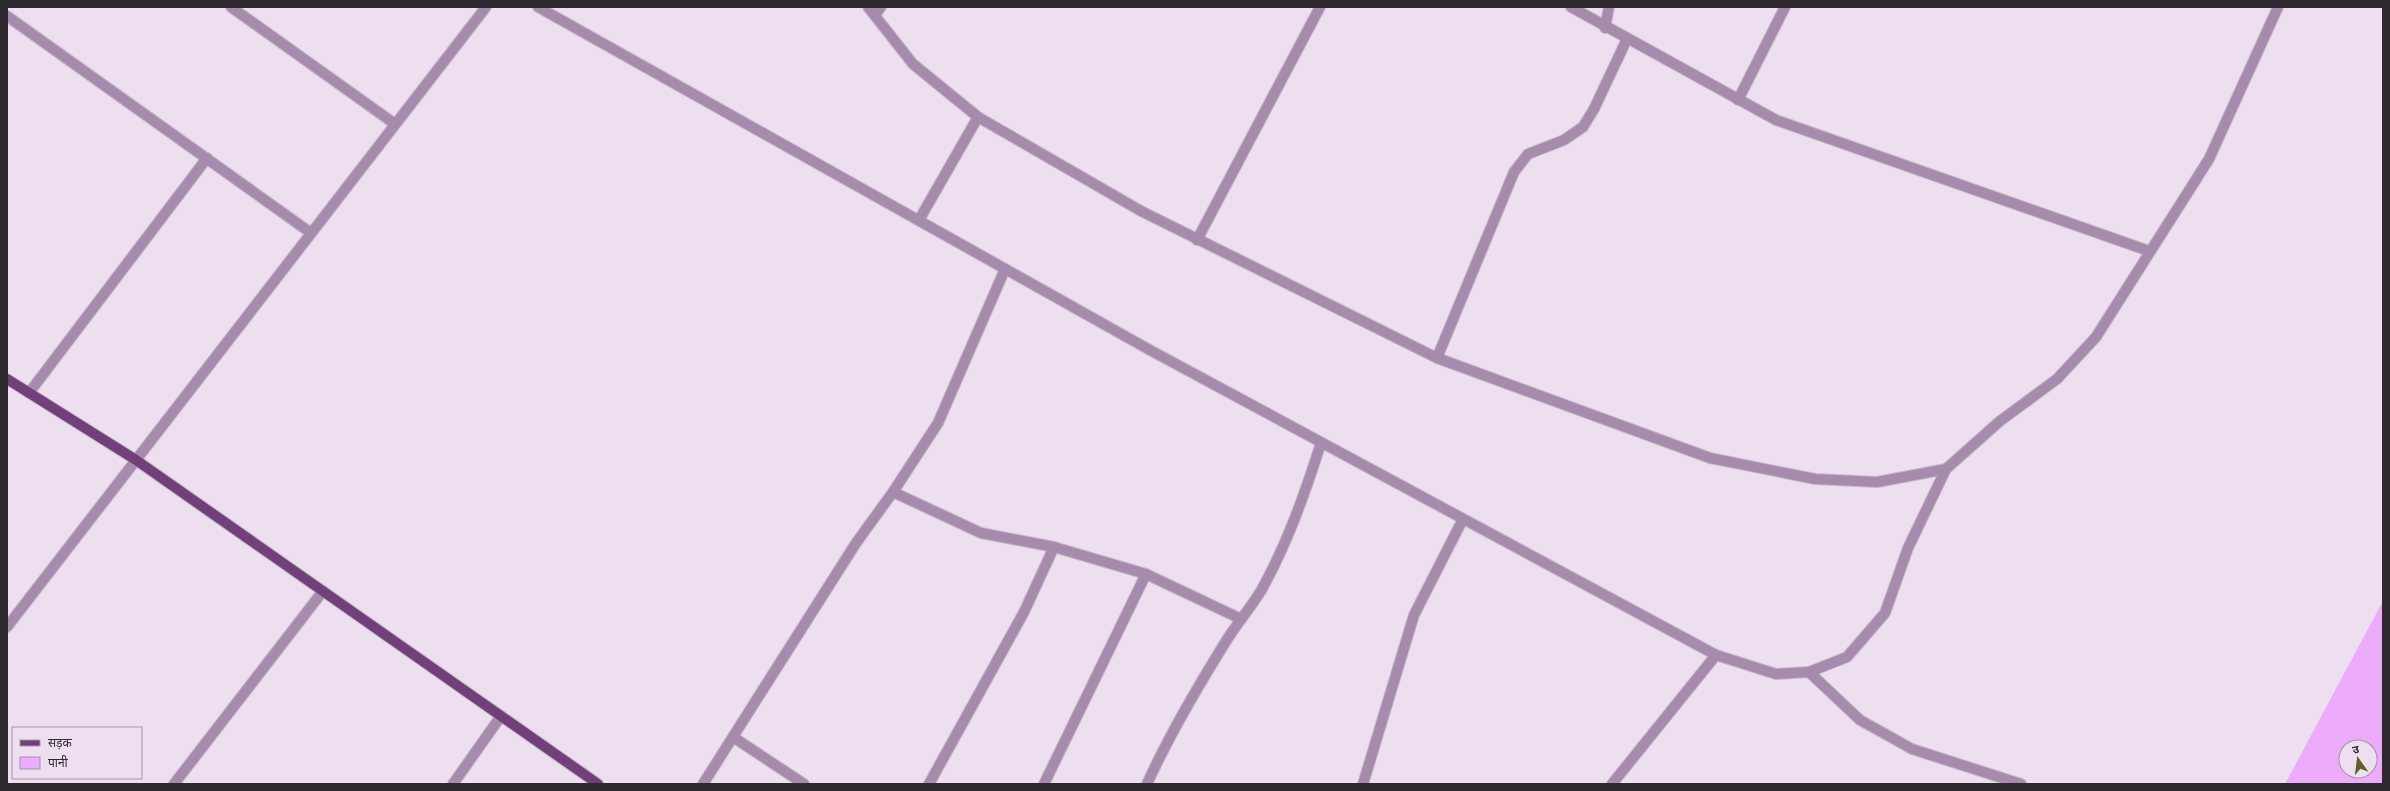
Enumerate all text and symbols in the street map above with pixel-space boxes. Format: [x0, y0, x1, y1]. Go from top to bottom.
legend [12, 727, 142, 779]
text: सड़क [48, 736, 73, 750]
north arrow [2338, 739, 2378, 779]
text: उ [2351, 743, 2361, 757]
text: पानी [48, 755, 69, 770]

